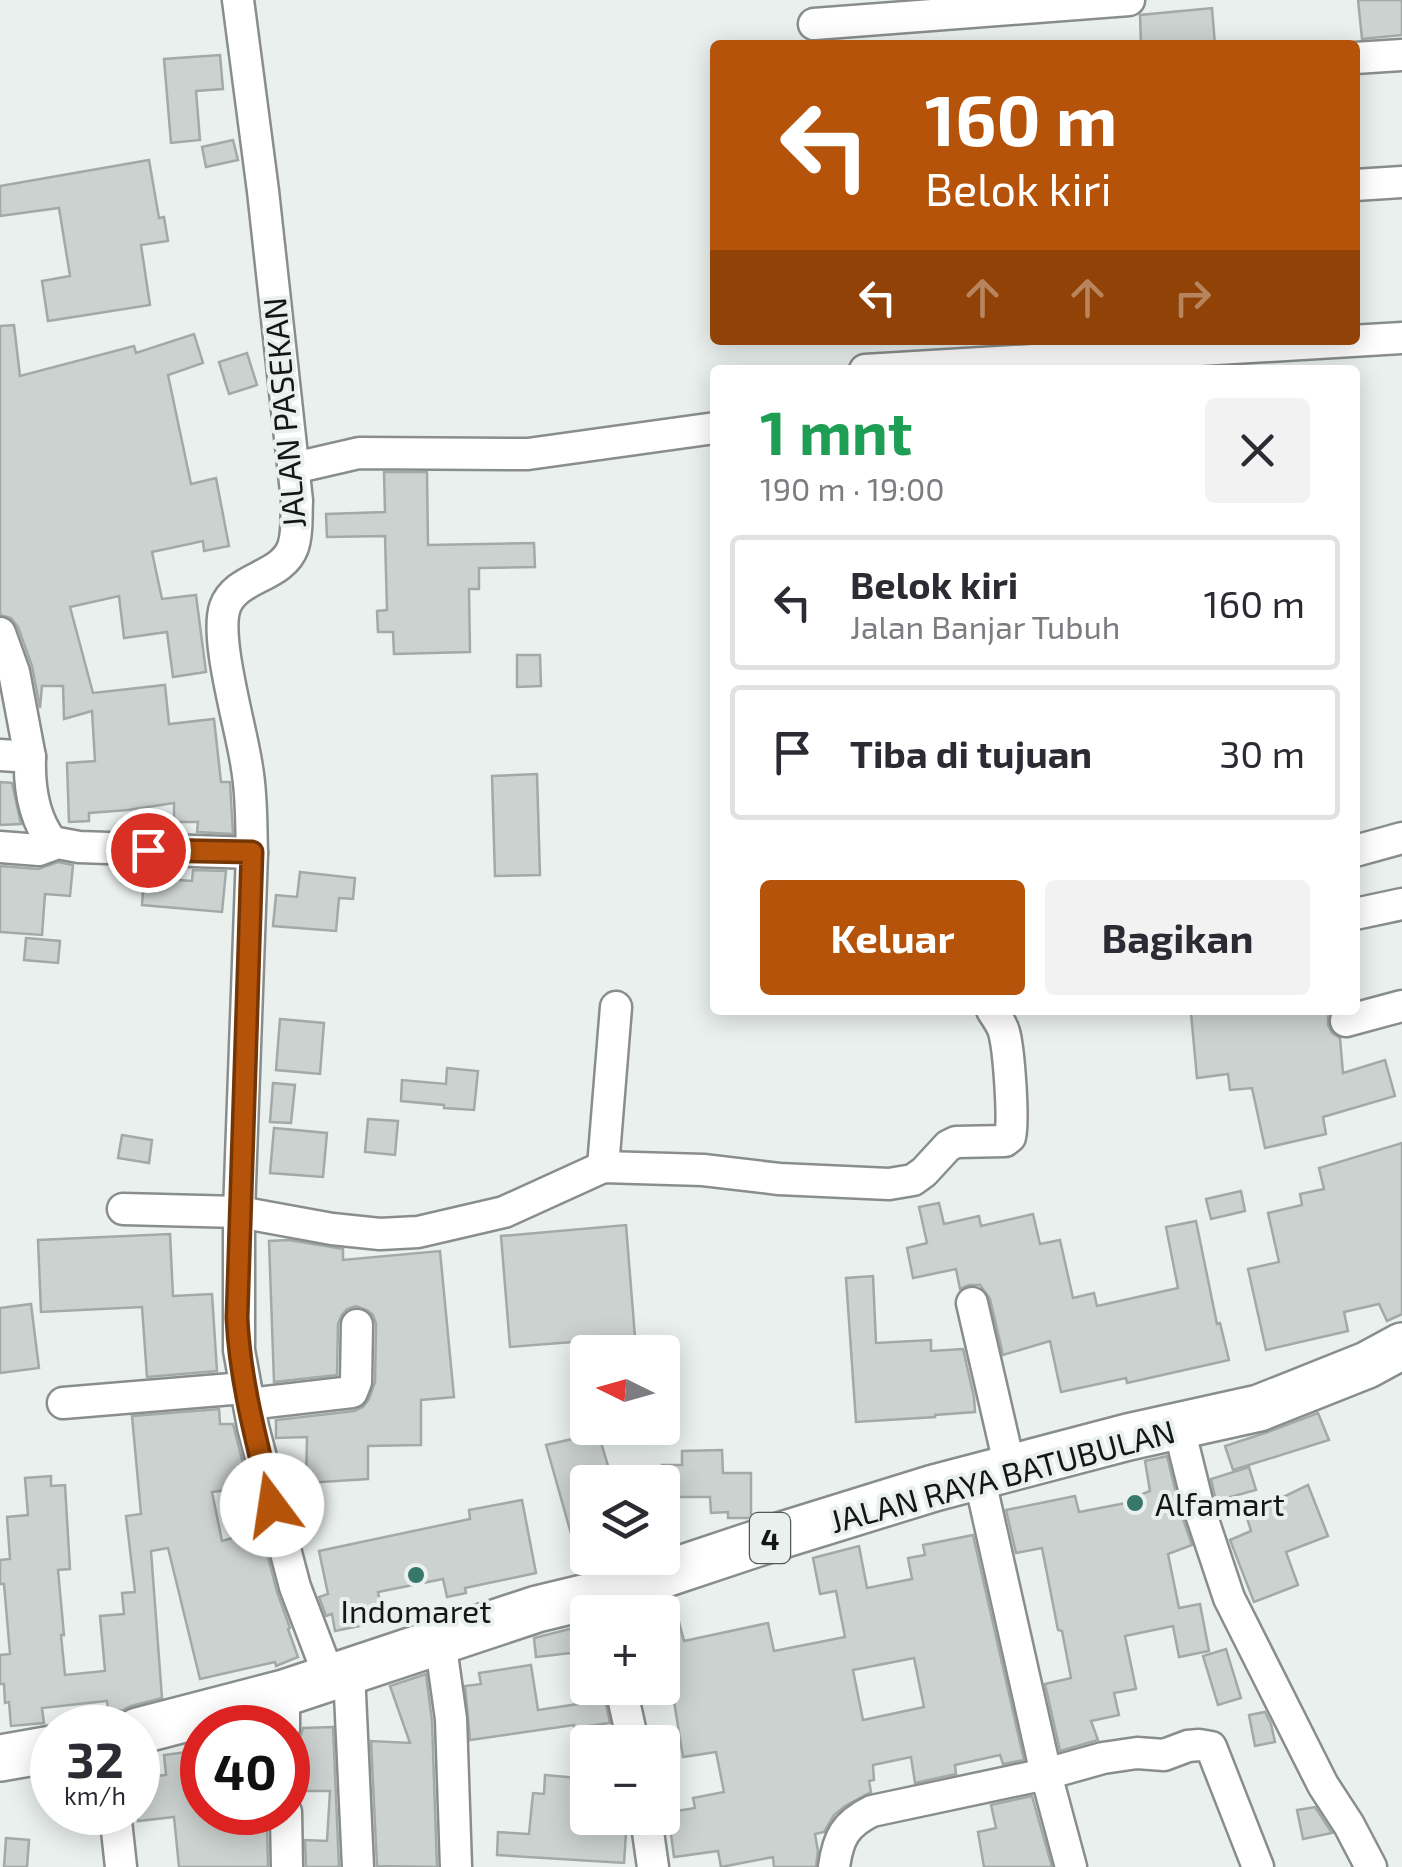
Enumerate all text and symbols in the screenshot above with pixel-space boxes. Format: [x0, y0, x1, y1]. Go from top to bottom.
text: 160 m [925, 76, 1118, 160]
icon: left [760, 80, 890, 210]
text: Belok kiri [925, 161, 1112, 215]
icon: left [850, 270, 905, 325]
icon: ahead [955, 270, 1010, 325]
icon: ahead [1060, 270, 1115, 325]
icon: right [1165, 270, 1220, 325]
street label: JALAN PASEKAN [254, 296, 312, 530]
text: 1 mnt [760, 395, 912, 467]
button: close [1205, 398, 1310, 503]
text: 190 m · 19:00 [760, 469, 945, 507]
text: Belok kiri [850, 561, 1018, 607]
icon: left [765, 575, 820, 630]
text: 160 m [1203, 580, 1305, 626]
text: Jalan Banjar Tubuh [850, 607, 1120, 645]
icon: arrive [765, 725, 820, 780]
text: Tiba di tujuan [850, 730, 1092, 776]
text: 30 m [1219, 730, 1305, 776]
pin [106, 808, 191, 893]
icon: arrive [121, 823, 176, 878]
button: Keluar [760, 880, 1025, 995]
button: Bagikan [1045, 880, 1310, 995]
north arrow [570, 1335, 680, 1445]
map controls [570, 1335, 680, 1835]
street label: JALAN RAYA BATUBULAN [825, 1411, 1179, 1539]
position arrow [220, 1453, 324, 1557]
button: layers [570, 1465, 680, 1575]
place label: Alfamart [1155, 1484, 1285, 1522]
marker: Alfamart [1124, 1492, 1146, 1514]
road number: 4 [750, 1513, 790, 1563]
marker: Indomaret [405, 1564, 427, 1586]
place label: Indomaret [341, 1591, 491, 1629]
button: + [570, 1595, 680, 1705]
speed limit sign: 40 [180, 1705, 310, 1835]
button: − [570, 1725, 680, 1835]
text: 32 [66, 1728, 124, 1788]
text: km/h [64, 1780, 126, 1810]

